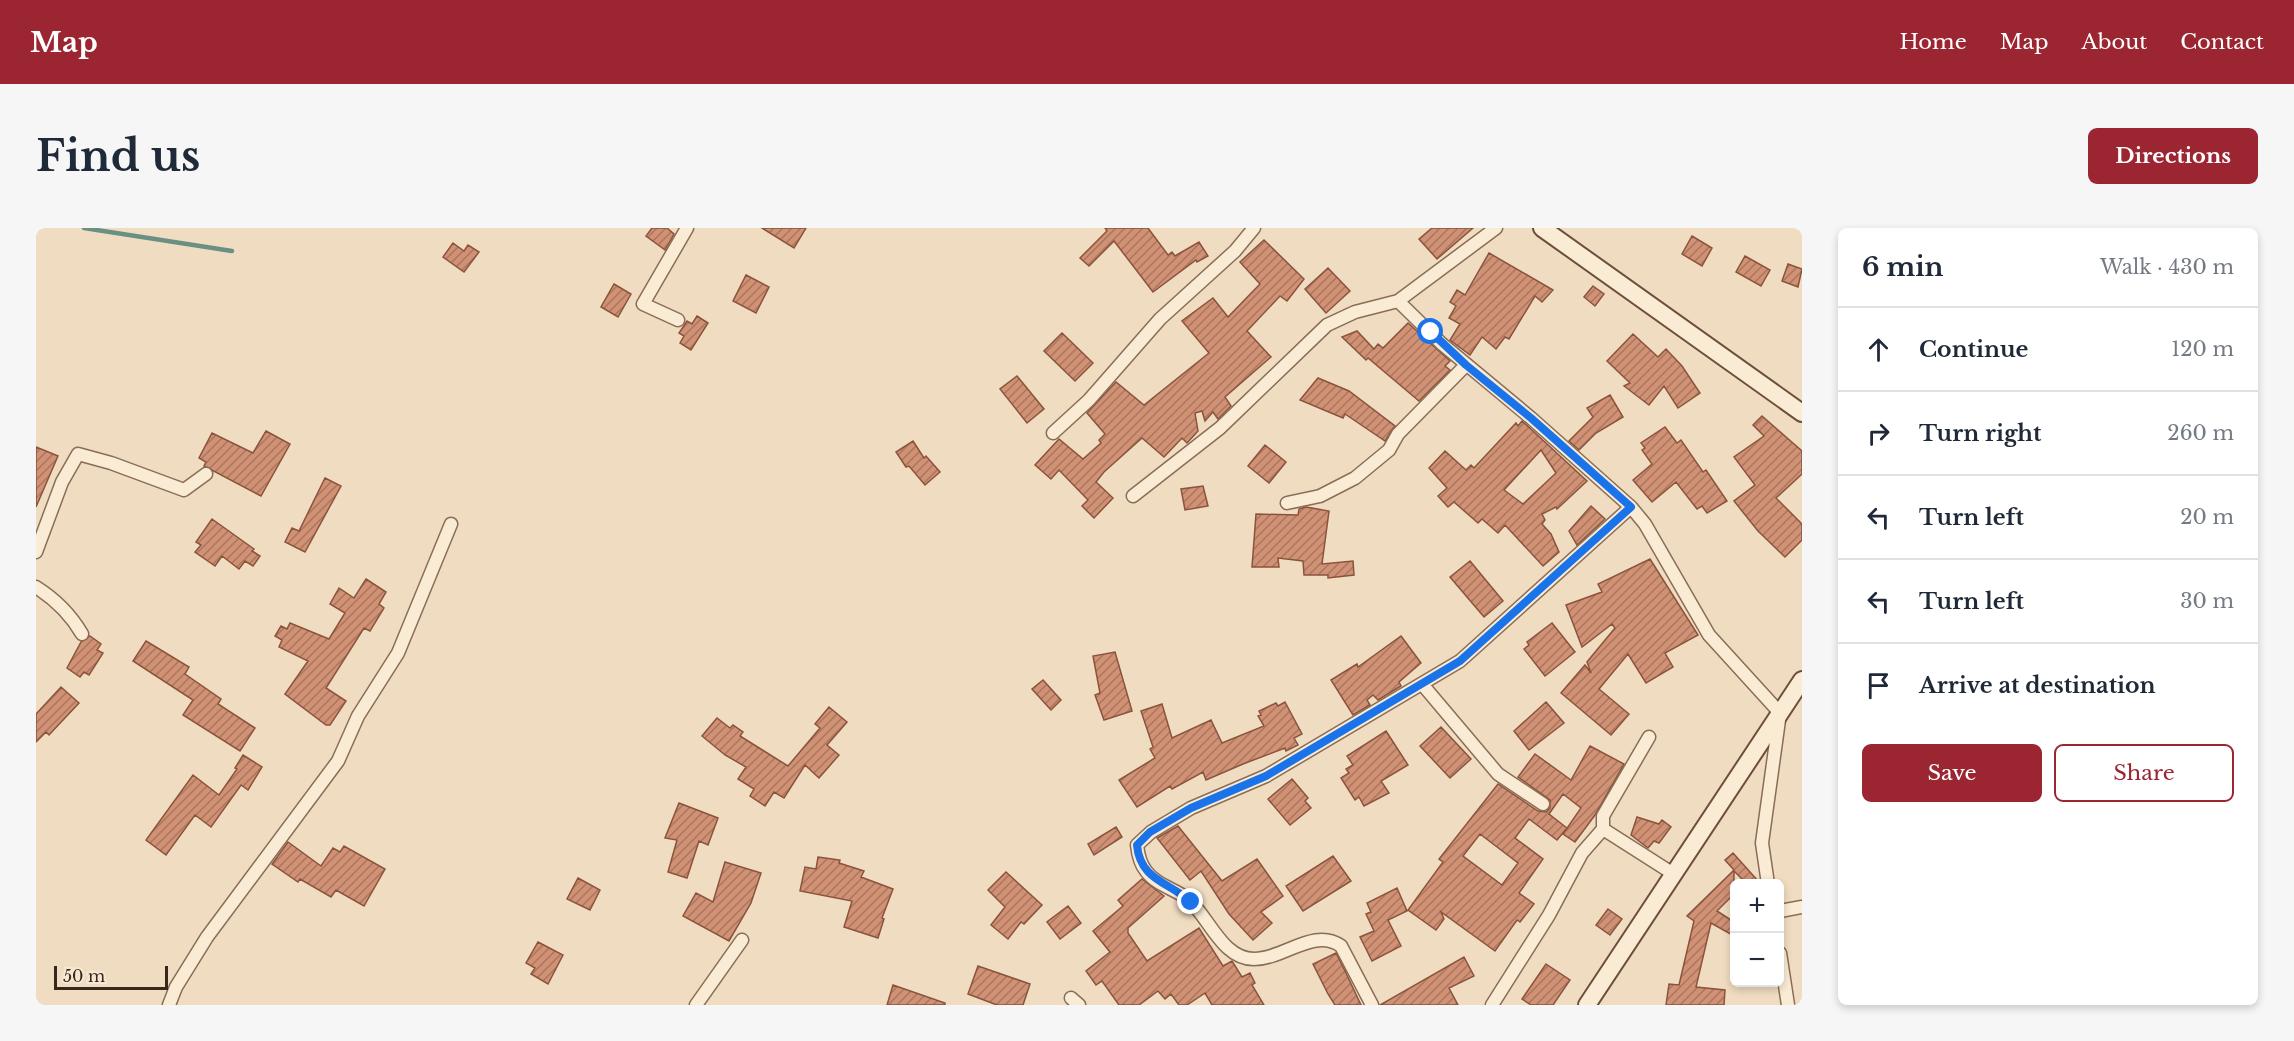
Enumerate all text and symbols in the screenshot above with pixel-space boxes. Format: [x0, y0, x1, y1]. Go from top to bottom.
text: Map [30, 25, 98, 60]
text: Home [1900, 29, 1967, 55]
text: Map [2000, 29, 2048, 55]
text: About [2081, 29, 2147, 55]
text: Contact [2180, 29, 2264, 55]
button: Directions [2088, 128, 2258, 184]
text: Find us [36, 130, 200, 182]
text: 6 min [1862, 251, 1943, 283]
text: Walk · 430 m [2100, 255, 2234, 279]
route start [1417, 318, 1443, 344]
icon: ahead [1862, 333, 1895, 366]
text: Continue [1919, 336, 2028, 363]
text: 120 m [2171, 337, 2234, 361]
icon: right [1862, 417, 1895, 450]
text: Turn right [1919, 420, 2041, 447]
text: 260 m [2167, 421, 2234, 445]
icon: left [1862, 501, 1895, 534]
text: Turn left [1919, 504, 2024, 531]
text: 20 m [2180, 505, 2234, 529]
icon: left [1862, 585, 1895, 618]
text: Turn left [1919, 588, 2024, 615]
text: 30 m [2180, 589, 2234, 613]
icon: arrive [1862, 669, 1895, 702]
text: Arrive at destination [1919, 672, 2156, 699]
button: Save [1862, 744, 2042, 802]
button: Share [2054, 744, 2234, 802]
map controls [1730, 879, 1784, 987]
button: + [1730, 879, 1784, 933]
route end [1177, 888, 1203, 914]
button: − [1730, 933, 1784, 987]
scale bar [54, 963, 168, 990]
text: 50 m [63, 966, 105, 986]

